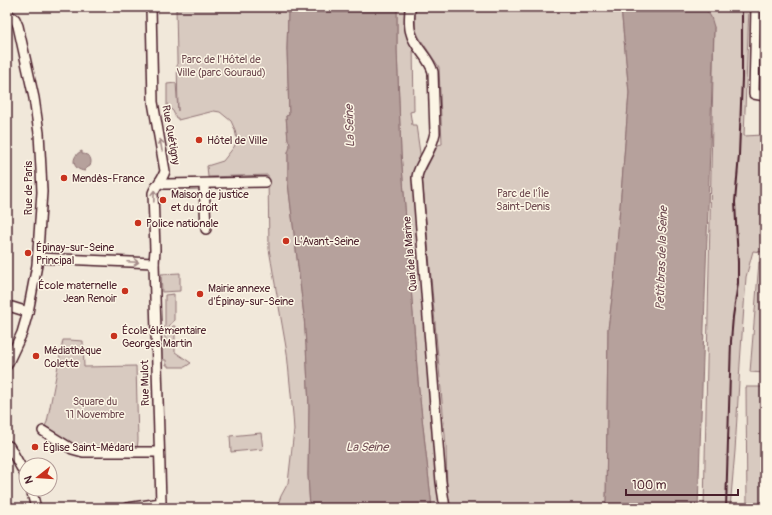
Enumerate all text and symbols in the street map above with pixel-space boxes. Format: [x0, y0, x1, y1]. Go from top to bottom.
park label: Parc de l'Hôtel de Ville (parc Gouraud) [176, 53, 266, 79]
water label: La Seine [342, 103, 358, 148]
street label: Rue Quétigny [159, 104, 183, 166]
place label: Hôtel de Ville [207, 134, 268, 147]
marker: Hôtel de Ville [194, 135, 204, 145]
one-way arrow [157, 139, 165, 152]
street label: Rue de Paris [22, 161, 35, 215]
place label: Mendès-France [72, 172, 145, 185]
marker: Mendès-France [59, 173, 69, 183]
park label: Parc de l'Île Saint-Denis [496, 187, 550, 213]
place label: Maison de justice et du droit [171, 188, 249, 214]
one-way arrow [150, 190, 158, 203]
marker: Maison de justice et du droit [158, 195, 168, 205]
water label: Petit bras de la Seine [653, 205, 671, 310]
street label: Quai de la Marine [400, 215, 420, 292]
place label: Police nationale [146, 217, 219, 230]
marker: Police nationale [133, 218, 143, 228]
place label: L'Avant-Seine [294, 235, 360, 248]
marker: L'Avant-Seine [281, 236, 291, 246]
place label: Épinay-sur-Seine Principal [36, 241, 115, 267]
marker: Épinay-sur-Seine Principal [23, 248, 33, 258]
one-way arrow [126, 258, 139, 265]
place label: École maternelle Jean Renoir [38, 279, 118, 305]
place label: Mairie annexe d'Épinay-sur-Seine [208, 282, 294, 308]
marker: École maternelle Jean Renoir [120, 286, 130, 296]
marker: Mairie annexe d'Épinay-sur-Seine [195, 289, 205, 299]
place label: École élémentaire Georges Martin [122, 324, 207, 350]
marker: École élémentaire Georges Martin [109, 331, 119, 341]
place label: Médiathèque Colette [44, 344, 102, 370]
marker: Médiathèque Colette [31, 351, 41, 361]
street label: Rue Mulot [138, 359, 152, 406]
park label: Square du 11 Novembre [66, 395, 125, 421]
water label: La Seine [346, 440, 389, 455]
place label: Église Saint-Médard [43, 441, 134, 454]
marker: Église Saint-Médard [30, 442, 40, 452]
north arrow [18, 457, 58, 497]
scale bar [626, 471, 738, 497]
text: N [21, 474, 36, 485]
text: 100 m [632, 478, 667, 493]

